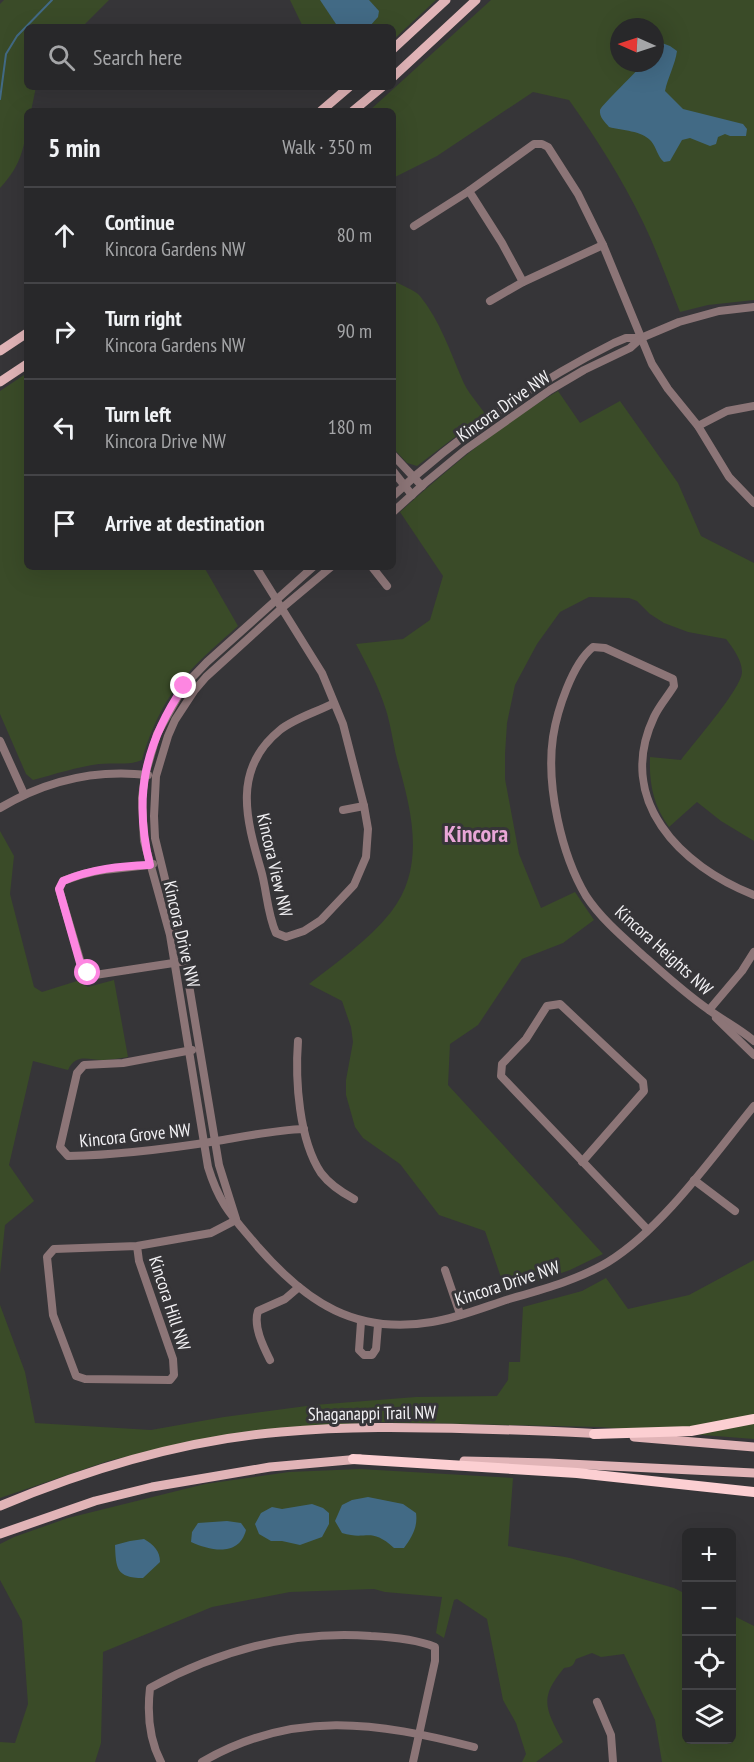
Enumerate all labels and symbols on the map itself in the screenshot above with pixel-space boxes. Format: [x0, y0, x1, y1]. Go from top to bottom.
north arrow [610, 18, 664, 72]
street label: Kincora Drive NW [452, 365, 554, 447]
route end [170, 672, 196, 698]
street label: Kincora View NW [252, 811, 298, 919]
district label: Kincora [444, 818, 508, 849]
street label: Kincora Drive NW [159, 878, 205, 990]
street label: Kincora Heights NW [610, 900, 718, 1000]
route start [74, 959, 100, 985]
street label: Kincora Grove NW [78, 1118, 192, 1152]
street label: Kincora Hill NW [144, 1253, 196, 1353]
street label: Kincora Drive NW [452, 1255, 562, 1311]
street label: Shaganappi Trail NW [308, 1400, 436, 1426]

